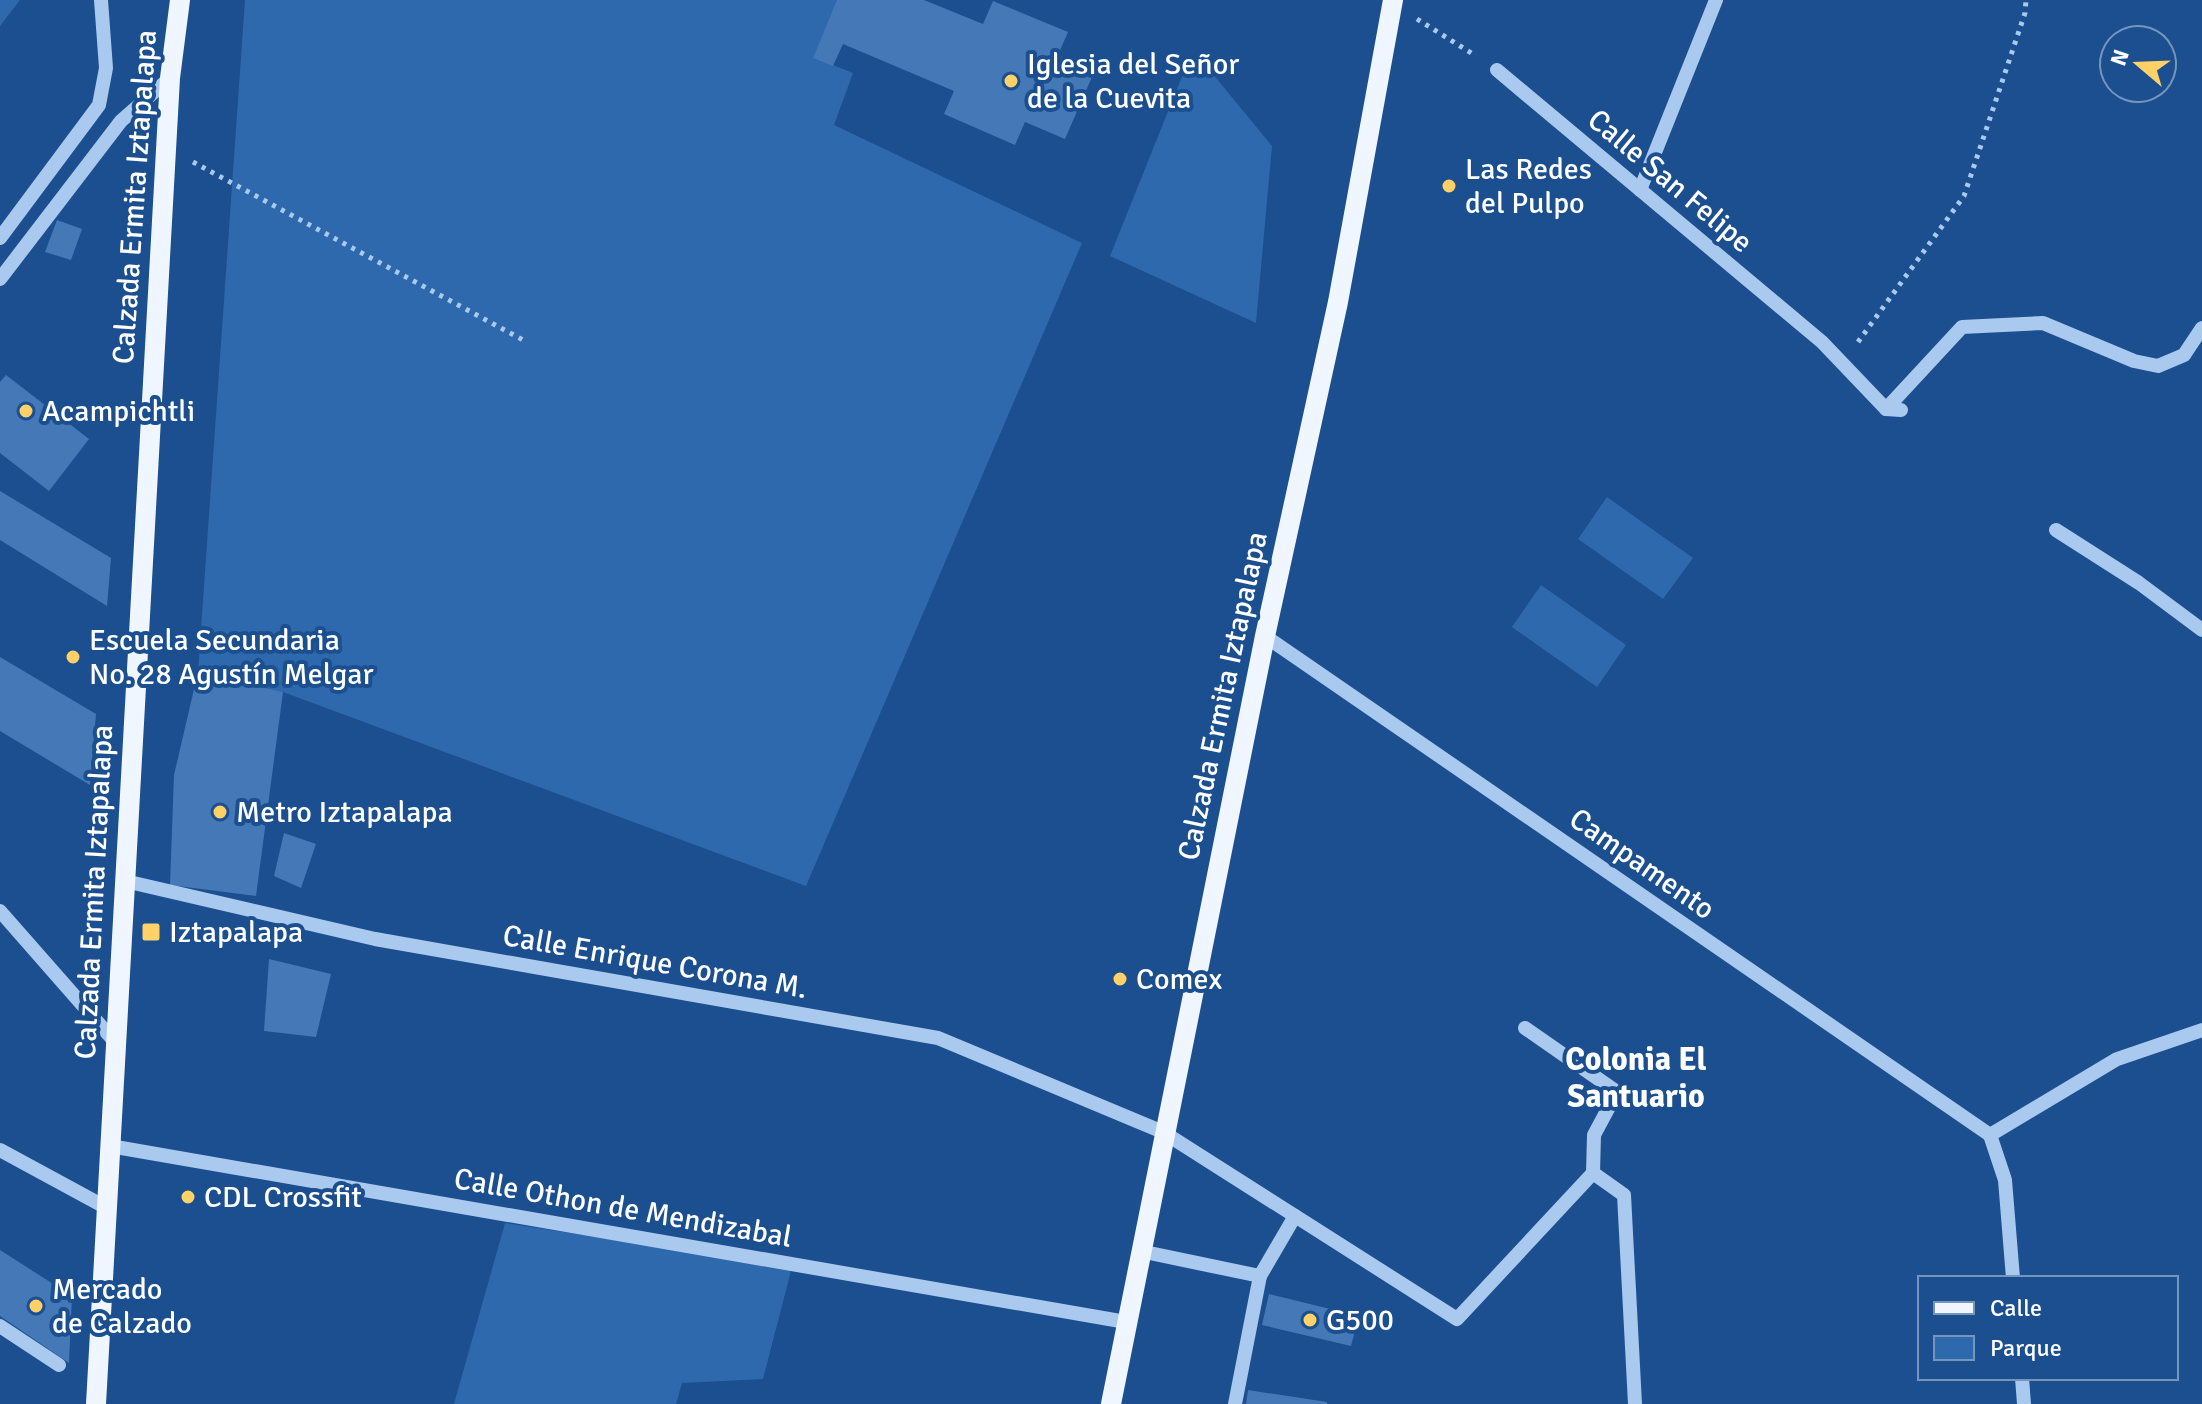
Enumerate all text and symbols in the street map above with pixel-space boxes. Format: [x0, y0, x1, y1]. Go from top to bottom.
north arrow [2098, 24, 2178, 104]
street label: Calzada Ermita Iztapalapa [105, 29, 165, 365]
place label: Iglesia del Señor de la Cuevita [1027, 46, 1239, 117]
text: N [2104, 46, 2135, 69]
marker: Iglesia del Señor de la Cuevita [1002, 72, 1020, 90]
street label: Calle San Felipe [1580, 101, 1760, 261]
place label: Las Redes del Pulpo [1465, 151, 1592, 222]
marker: Las Redes del Pulpo [1440, 177, 1458, 195]
place label: Acampichtli [42, 393, 195, 430]
marker: Acampichtli [17, 402, 35, 420]
street label: Calzada Ermita Iztapalapa [1170, 528, 1276, 864]
place label: Escuela Secundaria No. 28 Agustín Melgar [89, 622, 373, 693]
marker: Escuela Secundaria No. 28 Agustín Melgar [64, 648, 82, 666]
street label: Calzada Ermita Iztapalapa [67, 724, 121, 1060]
place label: Metro Iztapalapa [236, 794, 453, 831]
street label: Campamento [1562, 800, 1722, 928]
marker: Metro Iztapalapa [211, 803, 229, 821]
place label: Iztapalapa [169, 914, 303, 951]
street label: Calle Enrique Corona M. [500, 917, 810, 1007]
marker: Iztapalapa [140, 921, 162, 943]
place label: Comex [1136, 961, 1222, 998]
marker: Comex [1111, 970, 1129, 988]
district label: Colonia El Santuario [1565, 1040, 1707, 1116]
street label: Calle Othon de Mendizabal [451, 1160, 795, 1256]
place label: CDL Crossfit [204, 1179, 362, 1216]
marker: CDL Crossfit [179, 1188, 197, 1206]
place label: Mercado de Calzado [52, 1271, 192, 1342]
legend [1918, 1276, 2178, 1380]
text: Calle [1990, 1293, 2042, 1323]
marker: Mercado de Calzado [27, 1297, 45, 1315]
place label: G500 [1326, 1302, 1394, 1339]
marker: G500 [1301, 1311, 1319, 1329]
text: Parque [1990, 1333, 2062, 1363]

